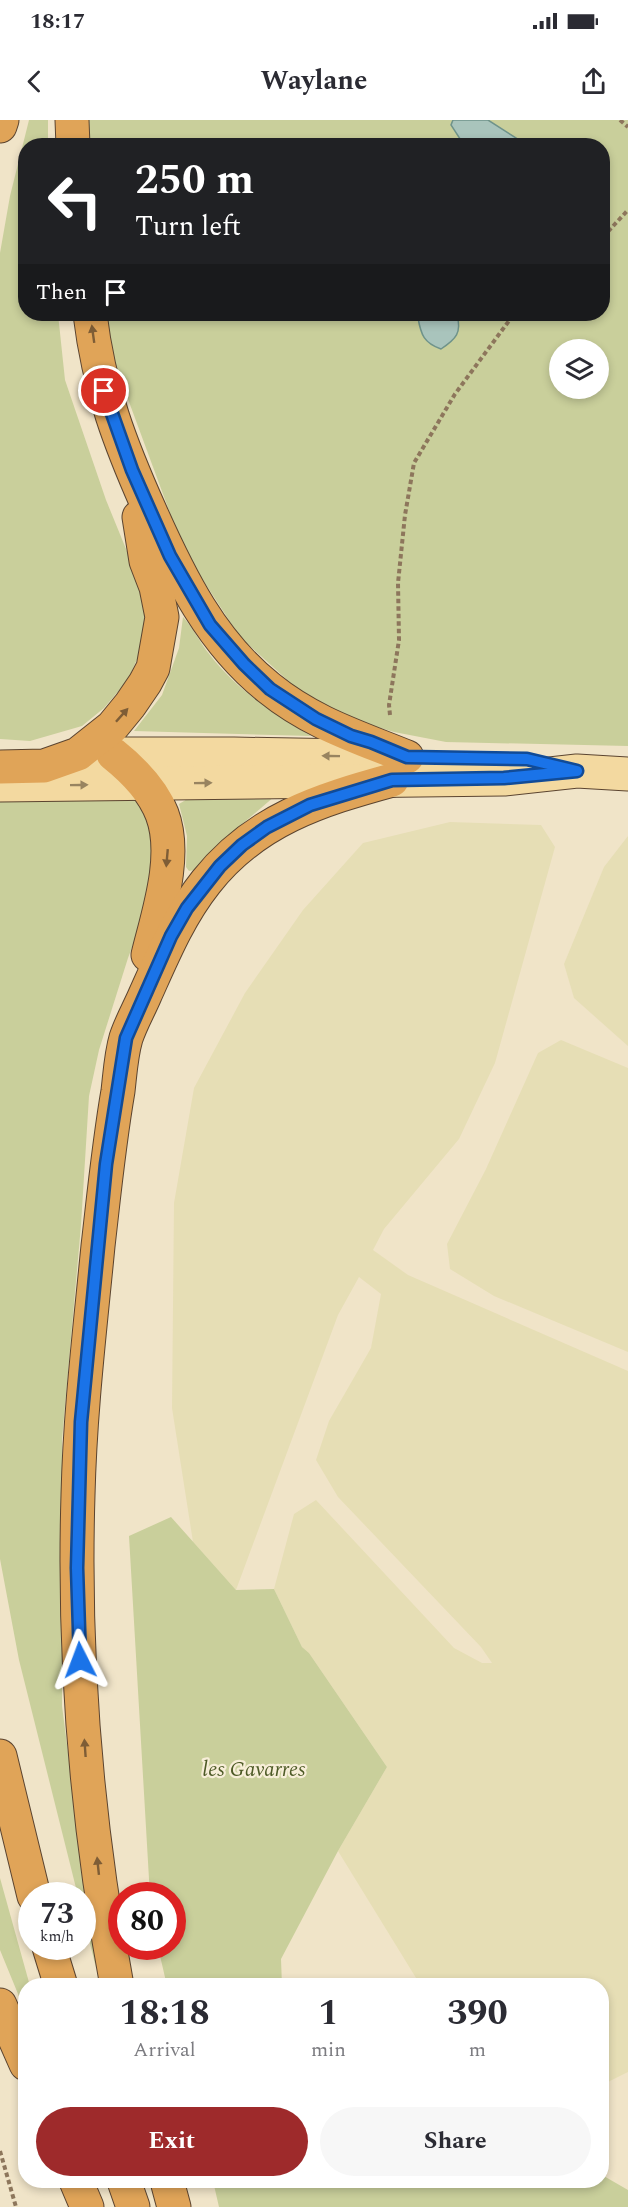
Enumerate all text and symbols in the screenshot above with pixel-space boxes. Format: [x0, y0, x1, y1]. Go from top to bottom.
text: 18:17 [30, 5, 85, 38]
text: Waylane [261, 60, 367, 102]
icon: back [18, 65, 51, 98]
icon: share [577, 65, 610, 98]
text: 250 m [135, 149, 254, 212]
icon: left [36, 162, 114, 240]
text: Turn left [135, 206, 241, 248]
text: Then [36, 276, 87, 309]
icon: arrive [99, 276, 132, 309]
one-way arrow [88, 324, 97, 343]
map controls [549, 339, 609, 399]
button: layers [549, 339, 609, 399]
pin [78, 365, 129, 416]
icon: arrive [87, 374, 120, 407]
one-way arrow [115, 708, 128, 723]
one-way arrow [321, 751, 340, 760]
one-way arrow [193, 779, 212, 788]
one-way arrow [70, 780, 89, 790]
one-way arrow [162, 849, 172, 868]
position arrow [48, 1628, 112, 1692]
one-way arrow [81, 1739, 90, 1758]
park label: les Gavarres [203, 1754, 306, 1786]
one-way arrow [94, 1856, 103, 1875]
speed limit sign: 80 [108, 1882, 186, 1960]
text: 73 [40, 1891, 74, 1937]
text: km/h [40, 1925, 74, 1948]
text: 18:18 [119, 1986, 210, 2041]
text: 1 [318, 1986, 339, 2041]
text: 390 [447, 1986, 508, 2041]
text: Arrival [133, 2035, 196, 2065]
text: min [311, 2035, 346, 2065]
text: m [469, 2035, 486, 2065]
button: Exit [36, 2107, 308, 2176]
button: Share [320, 2107, 591, 2176]

